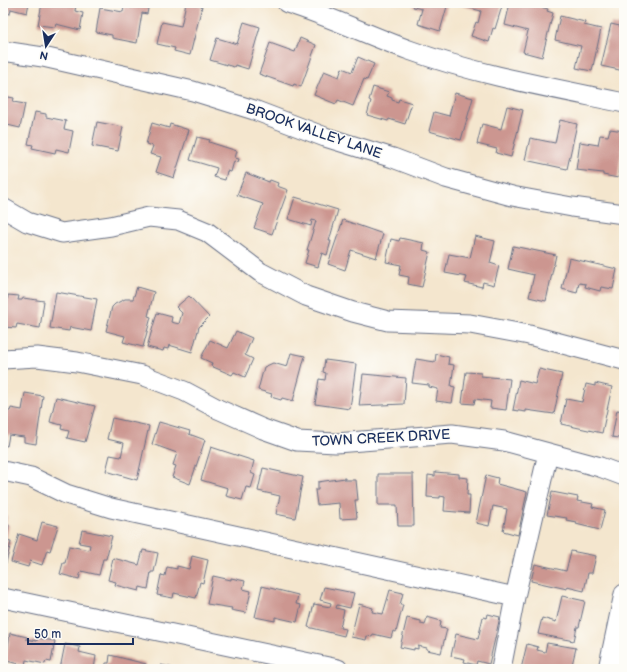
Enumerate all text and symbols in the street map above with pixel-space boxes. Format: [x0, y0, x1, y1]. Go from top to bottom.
north arrow [26, 26, 66, 66]
text: N [39, 48, 49, 63]
street label: BROOK VALLEY LANE [244, 100, 384, 162]
street label: TOWN CREEK DRIVE [311, 426, 451, 450]
scale bar [28, 620, 133, 646]
text: 50 m [34, 627, 61, 642]

